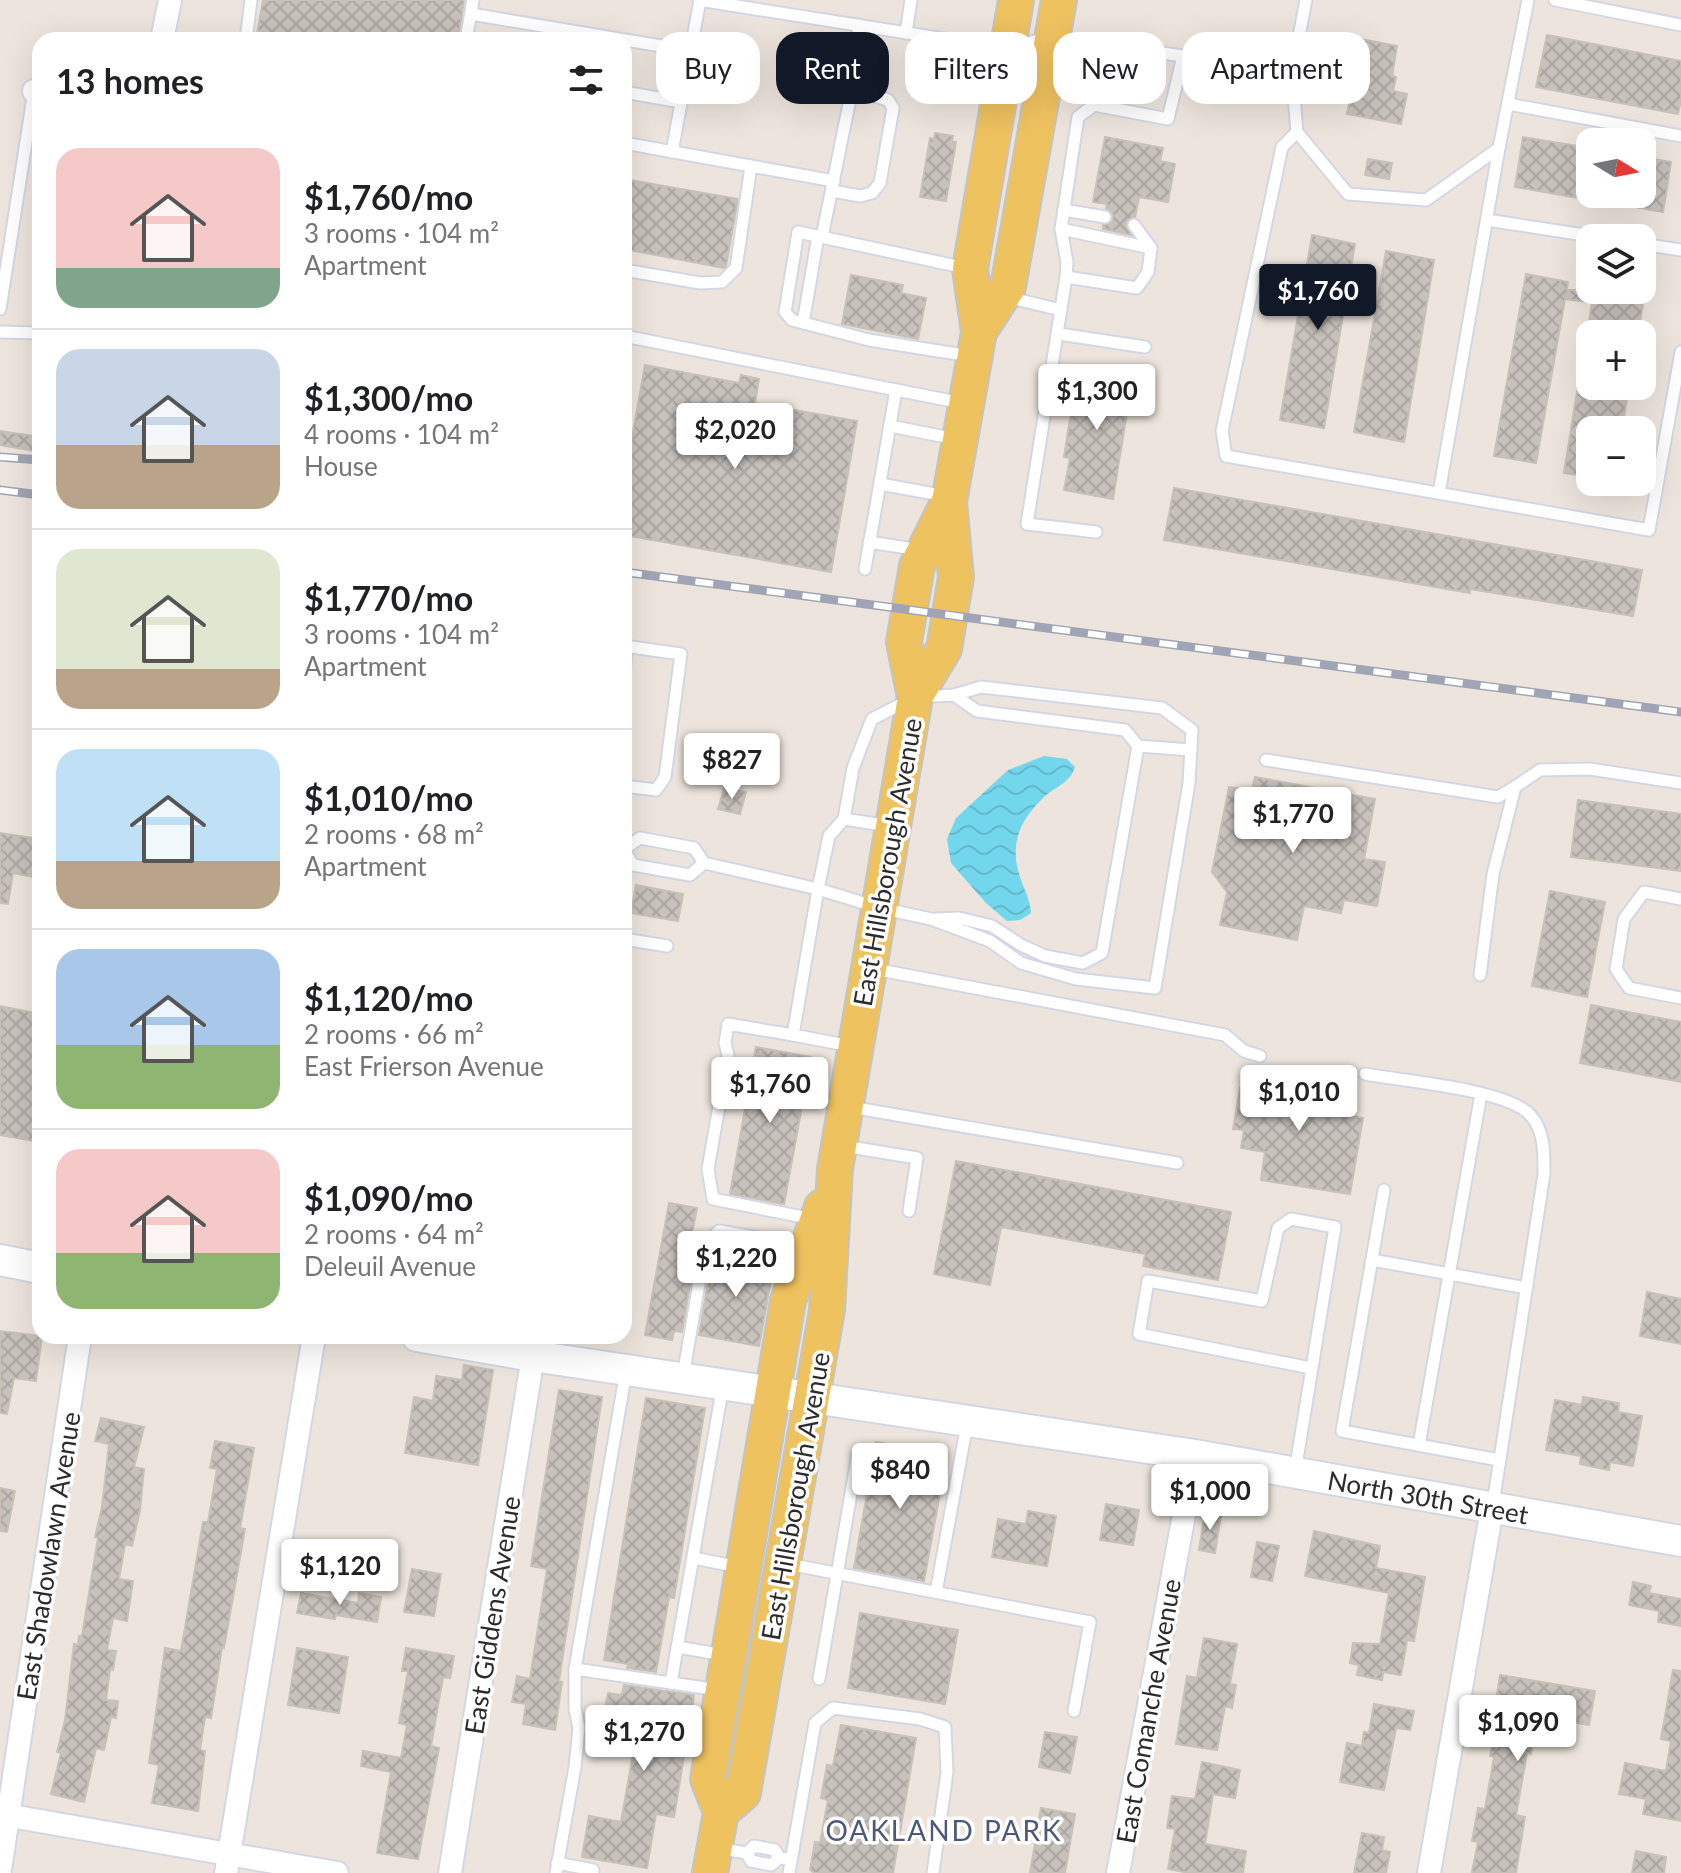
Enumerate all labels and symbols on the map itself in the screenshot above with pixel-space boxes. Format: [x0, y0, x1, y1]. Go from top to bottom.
north arrow [1576, 128, 1656, 208]
pin: $1,760 [1253, 264, 1383, 332]
pin: $1,300 [1032, 364, 1162, 432]
pin: $2,020 [670, 403, 800, 471]
street label: East Hillsborough Avenue [846, 716, 928, 1008]
pin: $827 [685, 733, 779, 801]
pin: $1,770 [1228, 787, 1358, 855]
pin: $1,760 [705, 1057, 835, 1125]
pin: $1,010 [1234, 1065, 1364, 1133]
pin: $1,220 [671, 1231, 801, 1299]
street label: East Hillsborough Avenue [754, 1350, 836, 1642]
street label: East Shadowlawn Avenue [9, 1409, 87, 1703]
pin: $840 [853, 1443, 947, 1511]
pin: $1,000 [1145, 1464, 1275, 1532]
street label: North 30th Street [1325, 1464, 1532, 1531]
street label: East Giddens Avenue [457, 1494, 527, 1736]
pin: $1,120 [275, 1539, 405, 1607]
street label: East Comanche Avenue [1109, 1576, 1187, 1846]
pin: $1,090 [1453, 1695, 1583, 1763]
pin: $1,270 [579, 1705, 709, 1773]
district label: OAKLAND PARK [825, 1813, 1063, 1847]

